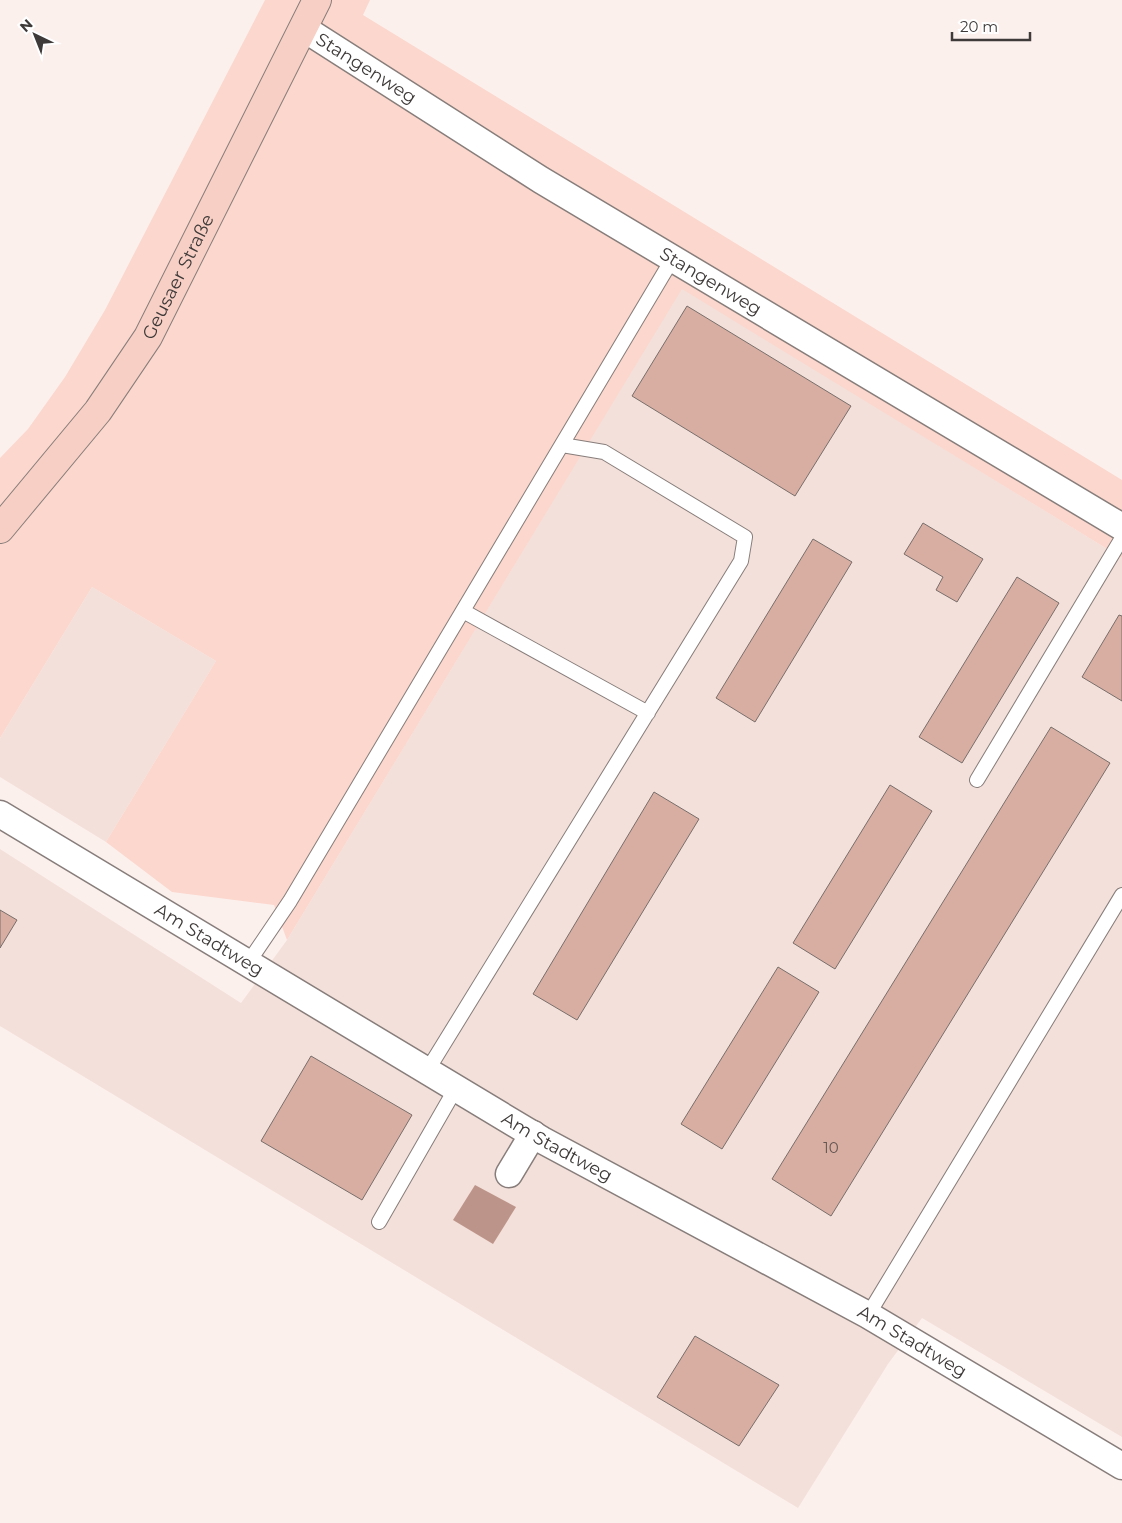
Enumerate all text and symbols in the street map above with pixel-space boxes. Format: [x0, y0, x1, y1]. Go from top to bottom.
north arrow [10, 10, 60, 60]
scale bar [952, 10, 1030, 42]
text: N [16, 15, 36, 36]
text: 20 m [960, 17, 998, 36]
street label: Stangenweg [312, 28, 421, 109]
street label: Geusaer Straße [138, 210, 219, 343]
street label: Stangenweg [656, 242, 766, 320]
street label: Am Stadtweg [151, 899, 268, 981]
street label: Am Stadtweg [498, 1107, 616, 1187]
house number: 10 [823, 1138, 839, 1157]
street label: Am Stadtweg [854, 1300, 971, 1382]

